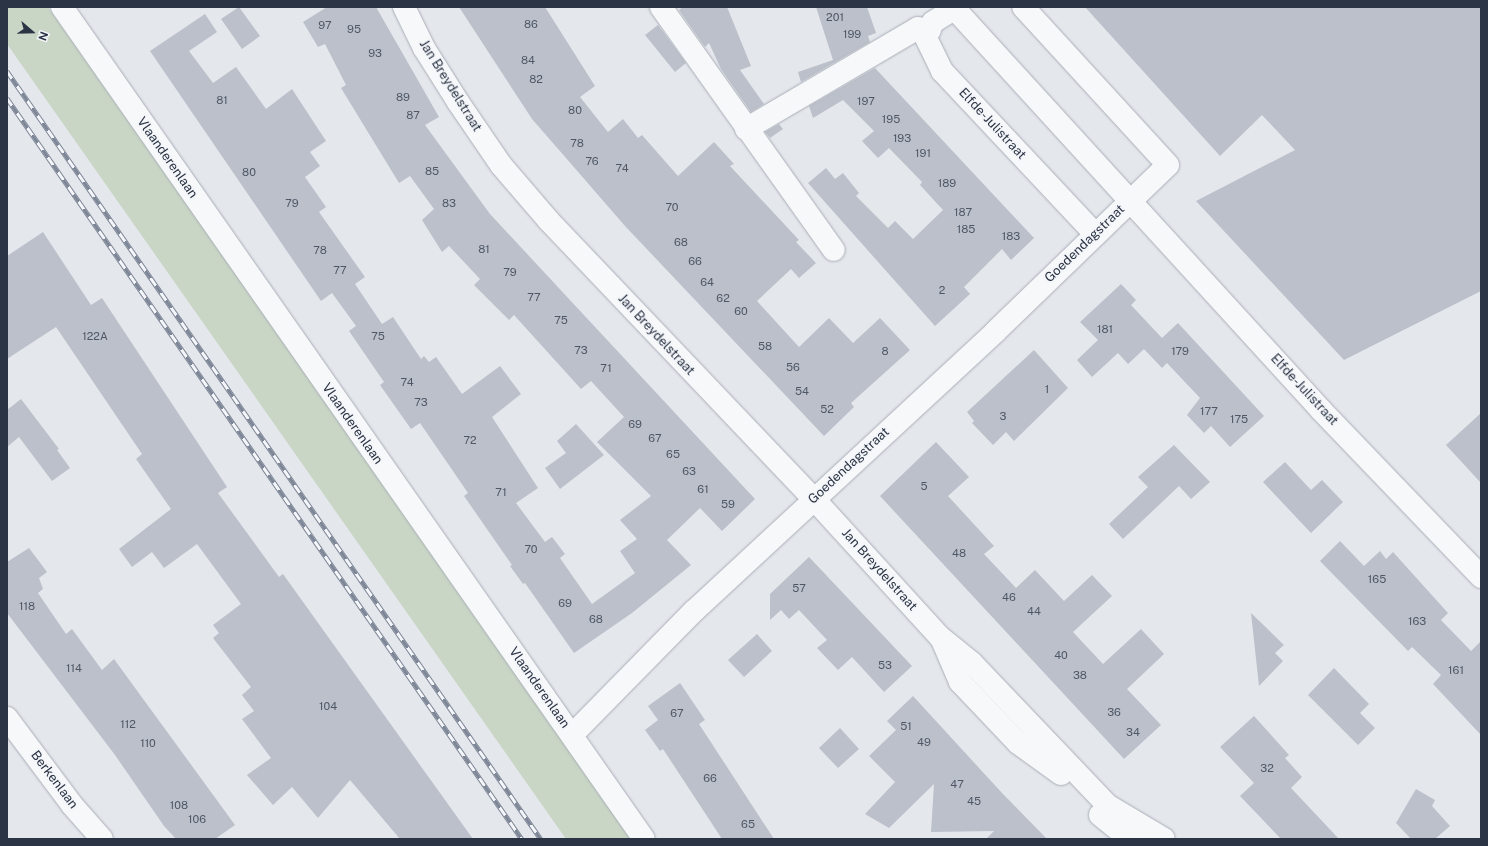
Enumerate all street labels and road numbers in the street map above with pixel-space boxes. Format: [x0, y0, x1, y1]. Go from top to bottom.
street label: Jan Breydelstraat [416, 37, 484, 135]
street label: Elfde-Julistraat [955, 85, 1029, 163]
street label: Vlaanderenlaan [133, 115, 201, 201]
street label: Goedendagstraat [1042, 202, 1128, 286]
street label: Jan Breydelstraat [614, 291, 698, 379]
street label: Elfde-Julistraat [1267, 351, 1341, 429]
street label: Vlaanderenlaan [318, 381, 386, 467]
street label: Goedendagstraat [805, 424, 893, 508]
street label: Jan Breydelstraat [838, 526, 920, 614]
street label: Vlaanderenlaan [505, 645, 573, 731]
street label: Berkenlaan [27, 748, 81, 812]

